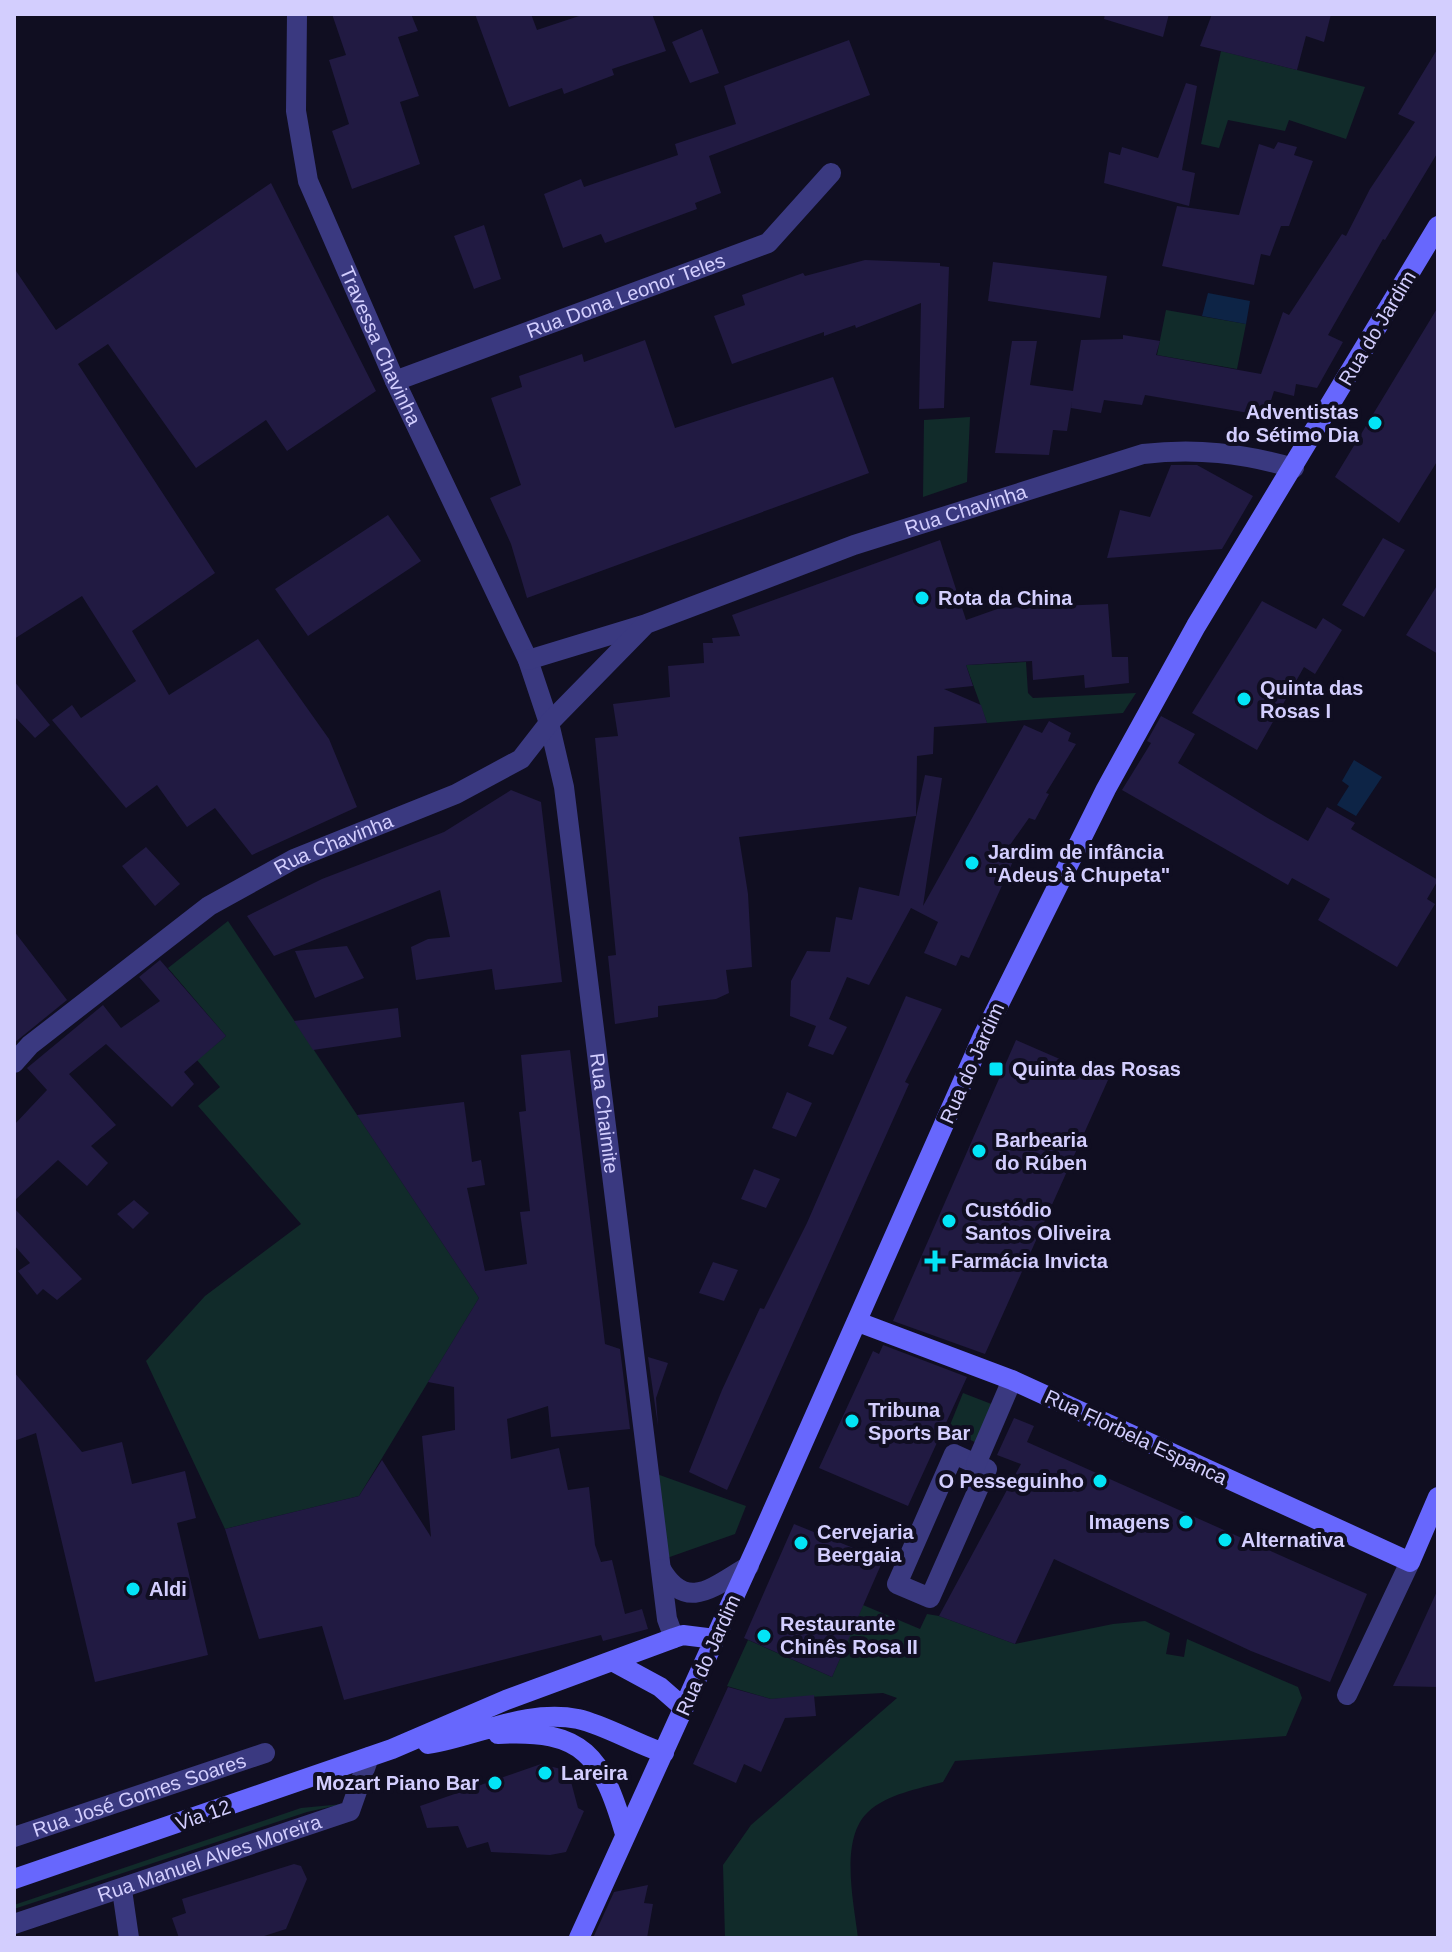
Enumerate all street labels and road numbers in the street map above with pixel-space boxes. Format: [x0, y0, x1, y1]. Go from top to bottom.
street label: Rua Dona Leonor Teles [523, 249, 728, 342]
street label: Travessa Chavinha [335, 263, 426, 430]
street label: Rua do Jardim [1334, 267, 1420, 389]
street label: Rua Chavinha [902, 480, 1030, 539]
street label: Rua Chavinha [270, 809, 397, 879]
street label: Rua do Jardim [936, 999, 1008, 1127]
street label: Rua Chaimite [586, 1052, 623, 1175]
street label: Rua Florbela Espanca [1042, 1385, 1231, 1489]
street label: Rua do Jardim [672, 1591, 744, 1719]
street label: Rua José Gomes Soares [30, 1749, 249, 1841]
street label: Via 12 [173, 1795, 233, 1835]
street label: Rua Manuel Alves Moreira [95, 1810, 325, 1906]

